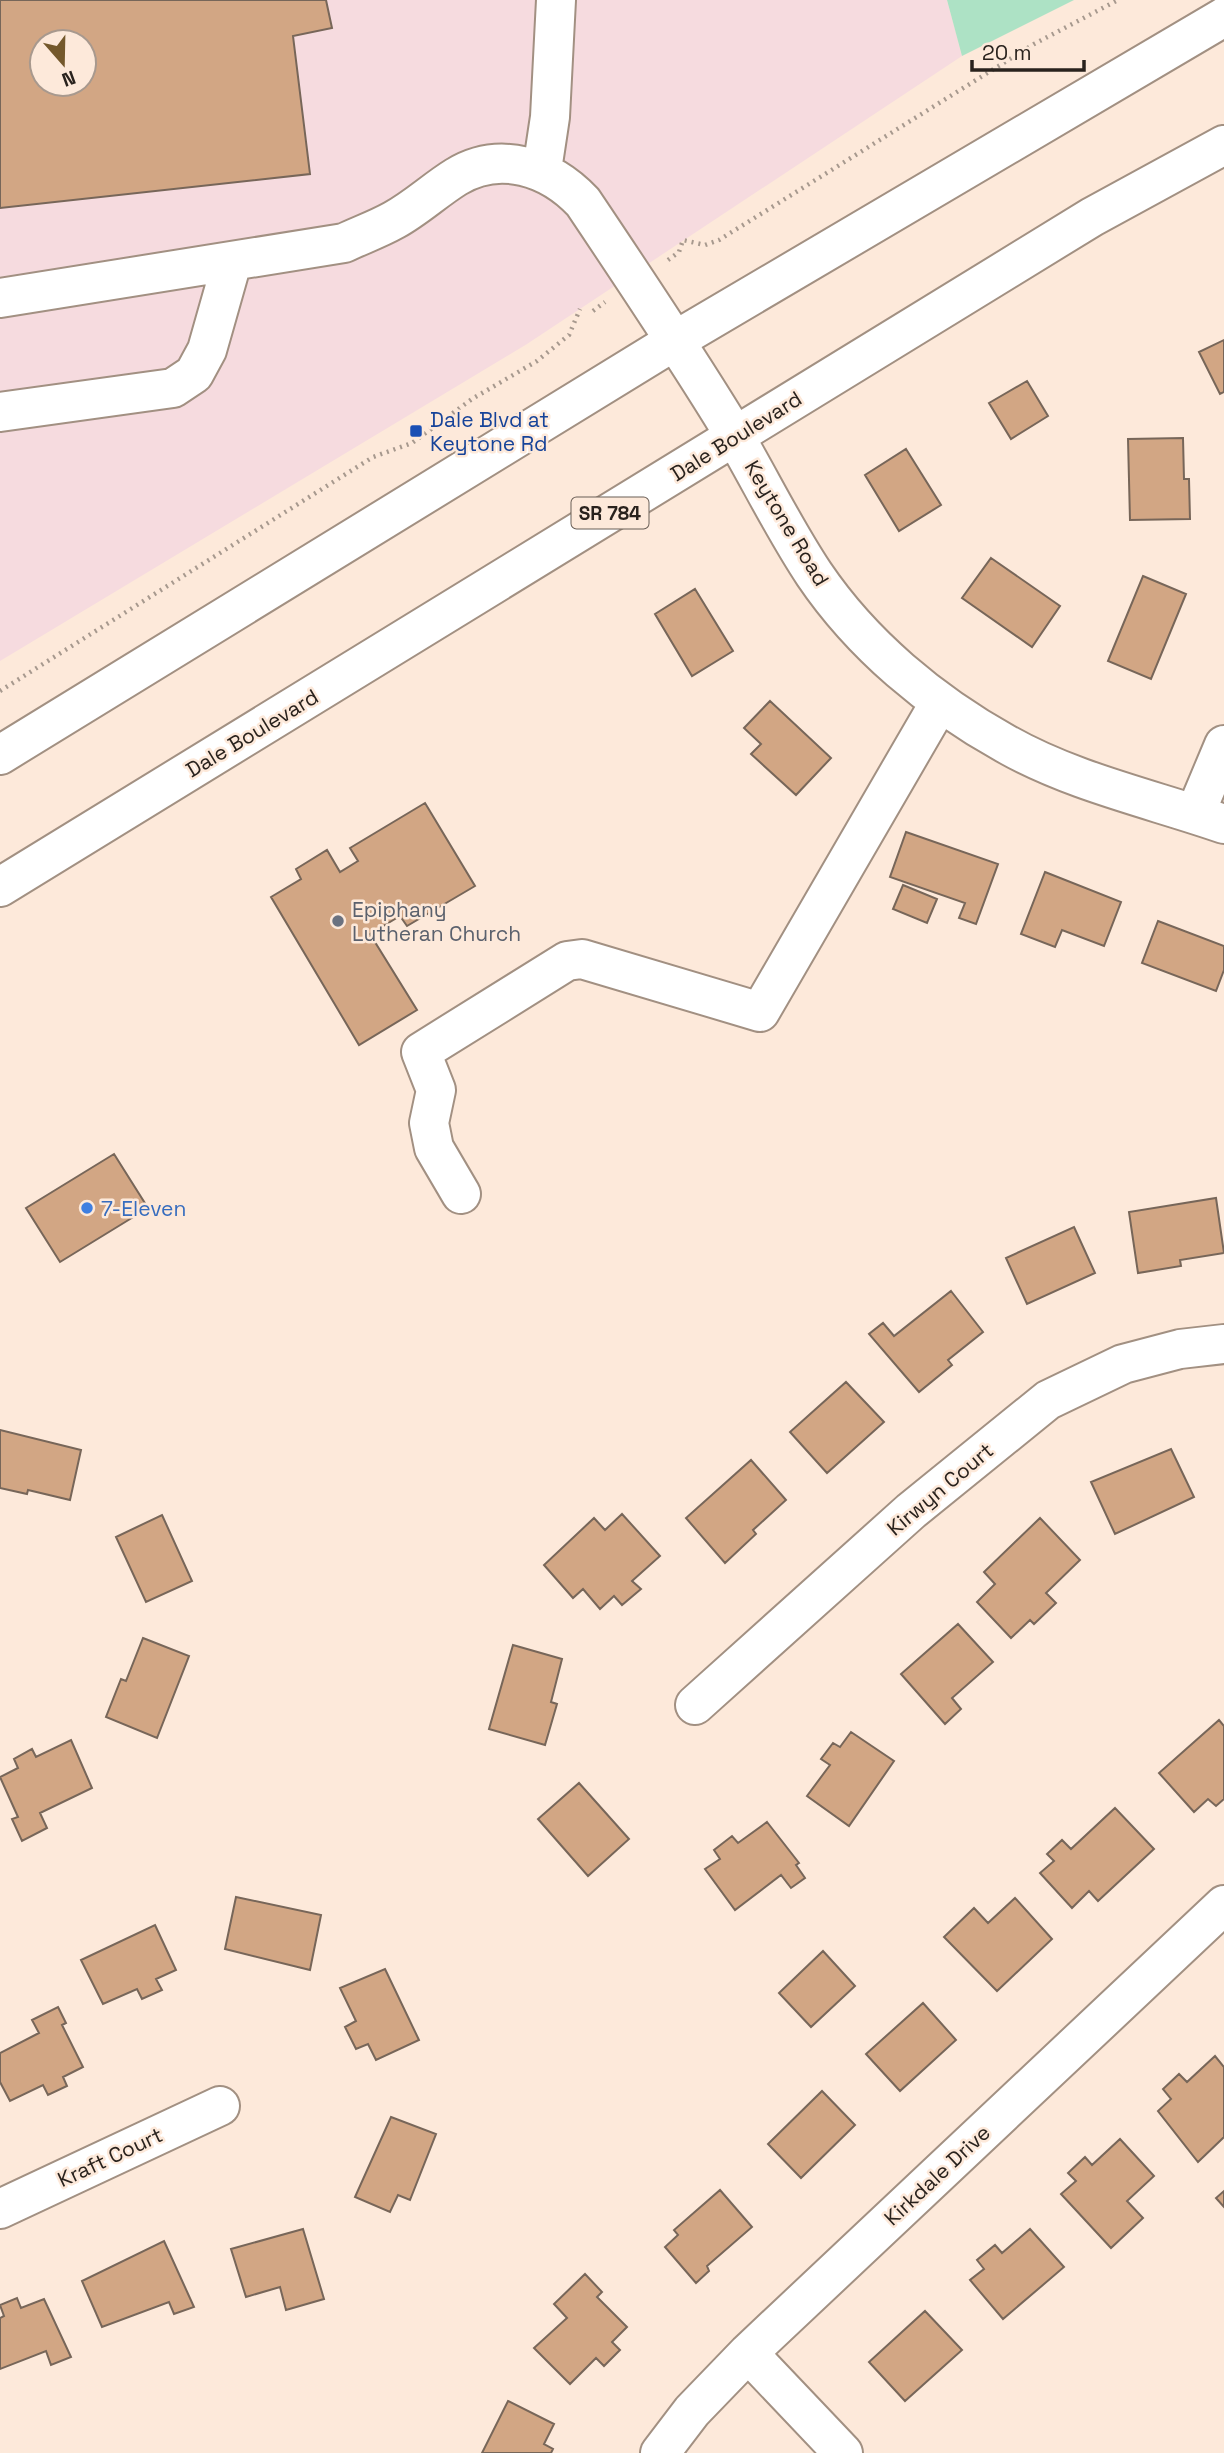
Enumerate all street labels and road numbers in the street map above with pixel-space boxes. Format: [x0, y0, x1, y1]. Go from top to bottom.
street label: Dale Boulevard [665, 385, 807, 487]
street label: Keytone Road [739, 455, 835, 591]
road number: SR 784 [572, 498, 648, 528]
street label: Dale Boulevard [181, 683, 323, 783]
street label: Kirwyn Court [881, 1437, 999, 1541]
street label: Kirkdale Drive [878, 2119, 996, 2231]
street label: Kraft Court [53, 2121, 167, 2193]

